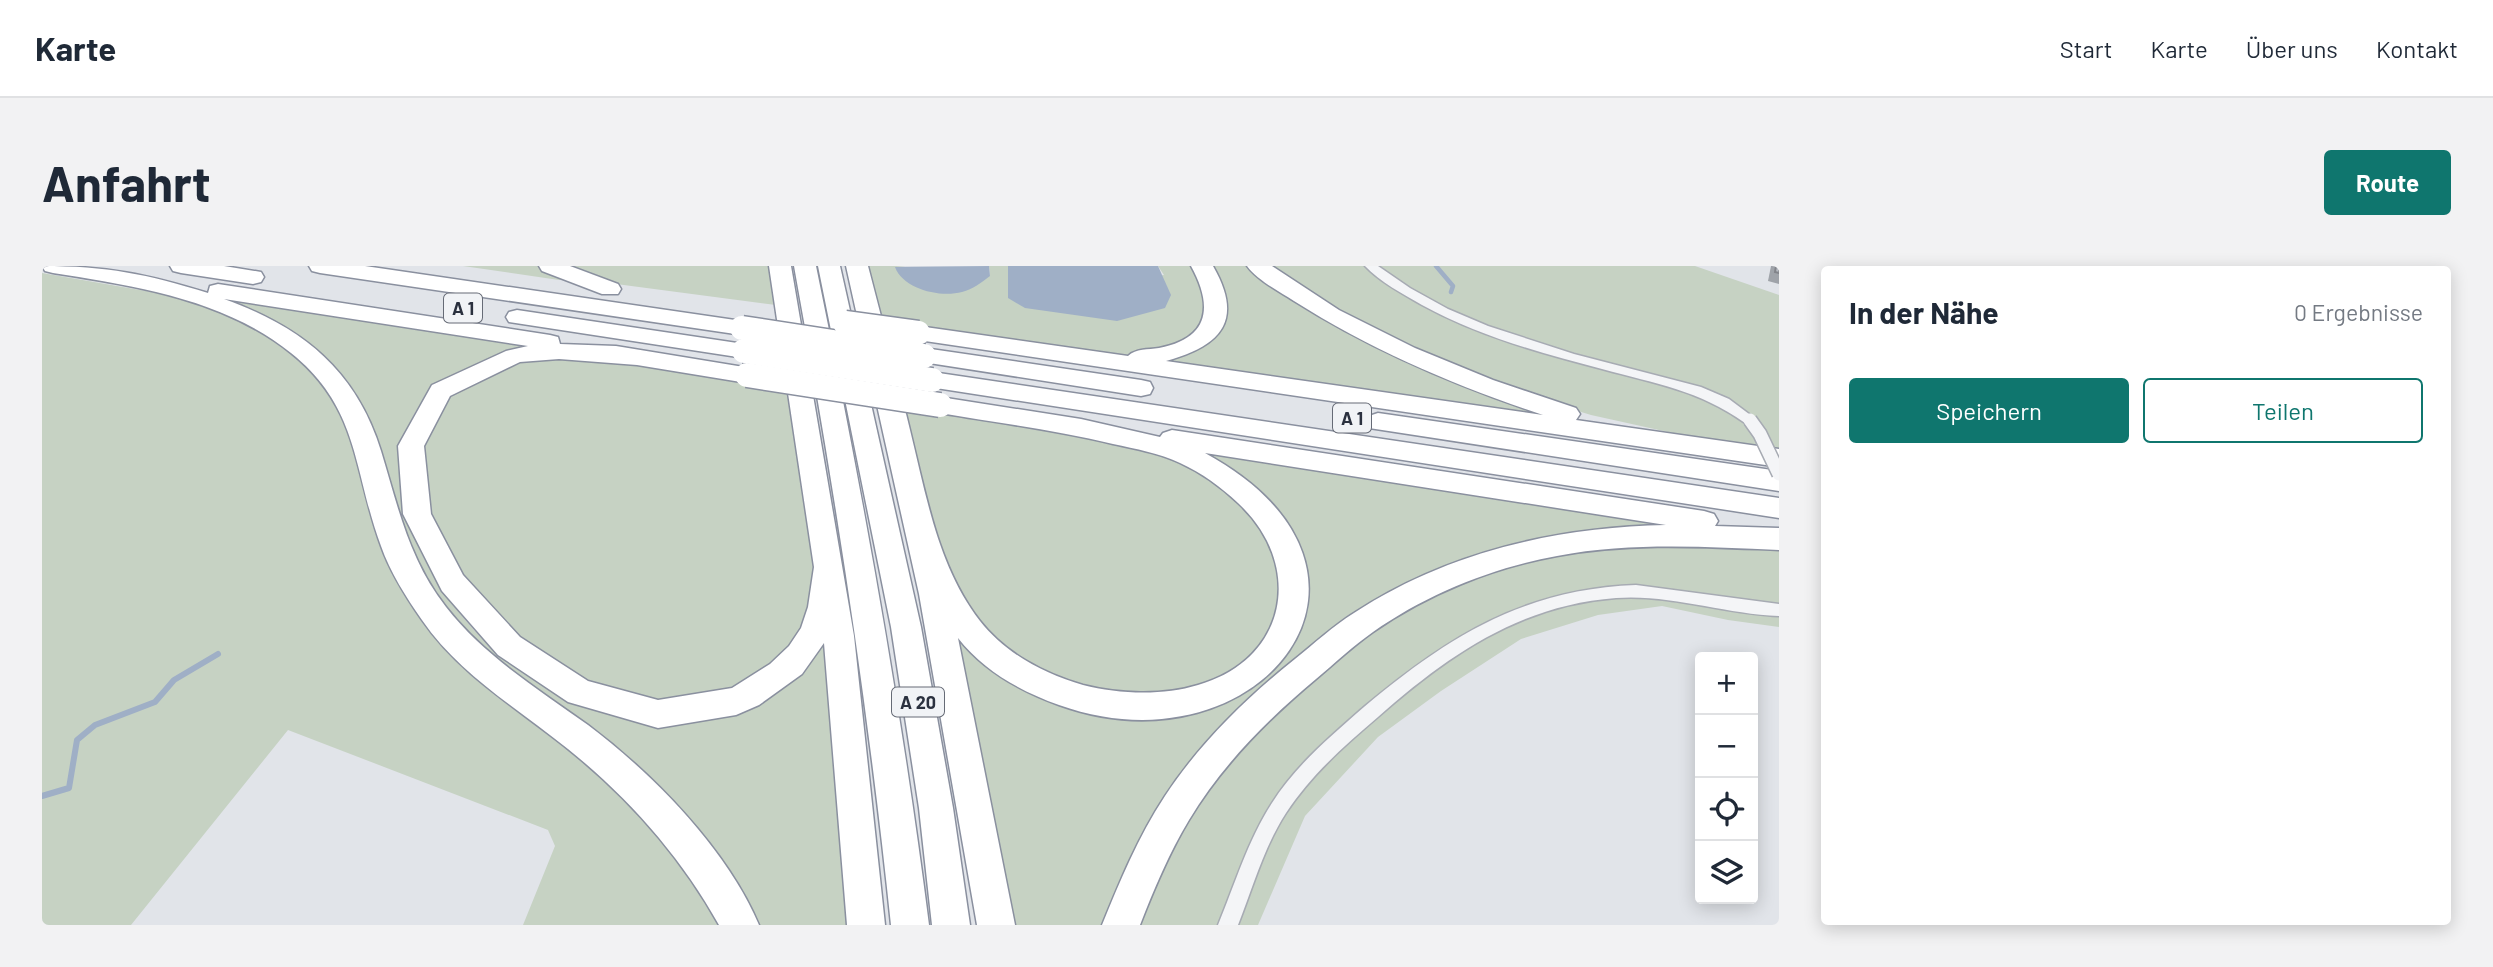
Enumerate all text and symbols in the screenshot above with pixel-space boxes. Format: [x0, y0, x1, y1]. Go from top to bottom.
text: Karte [35, 28, 116, 68]
text: Start [2060, 34, 2113, 63]
text: Karte [2151, 34, 2208, 63]
text: Über uns [2246, 34, 2338, 63]
text: Kontakt [2376, 34, 2458, 63]
button: Route [2324, 150, 2451, 215]
text: Anfahrt [42, 153, 211, 212]
road number: A 1 [444, 294, 482, 322]
text: In der Nähe [1849, 294, 1999, 330]
text: 0 Ergebnisse [2294, 298, 2423, 326]
button: Speichern [1849, 378, 2129, 443]
button: Teilen [2143, 378, 2423, 443]
road number: A 1 [1333, 404, 1371, 433]
map controls [1695, 652, 1758, 904]
button: + [1695, 652, 1758, 715]
road number: A 20 [892, 688, 944, 716]
button: − [1695, 715, 1758, 778]
button: locate [1695, 778, 1758, 841]
button: layers [1695, 841, 1758, 904]

